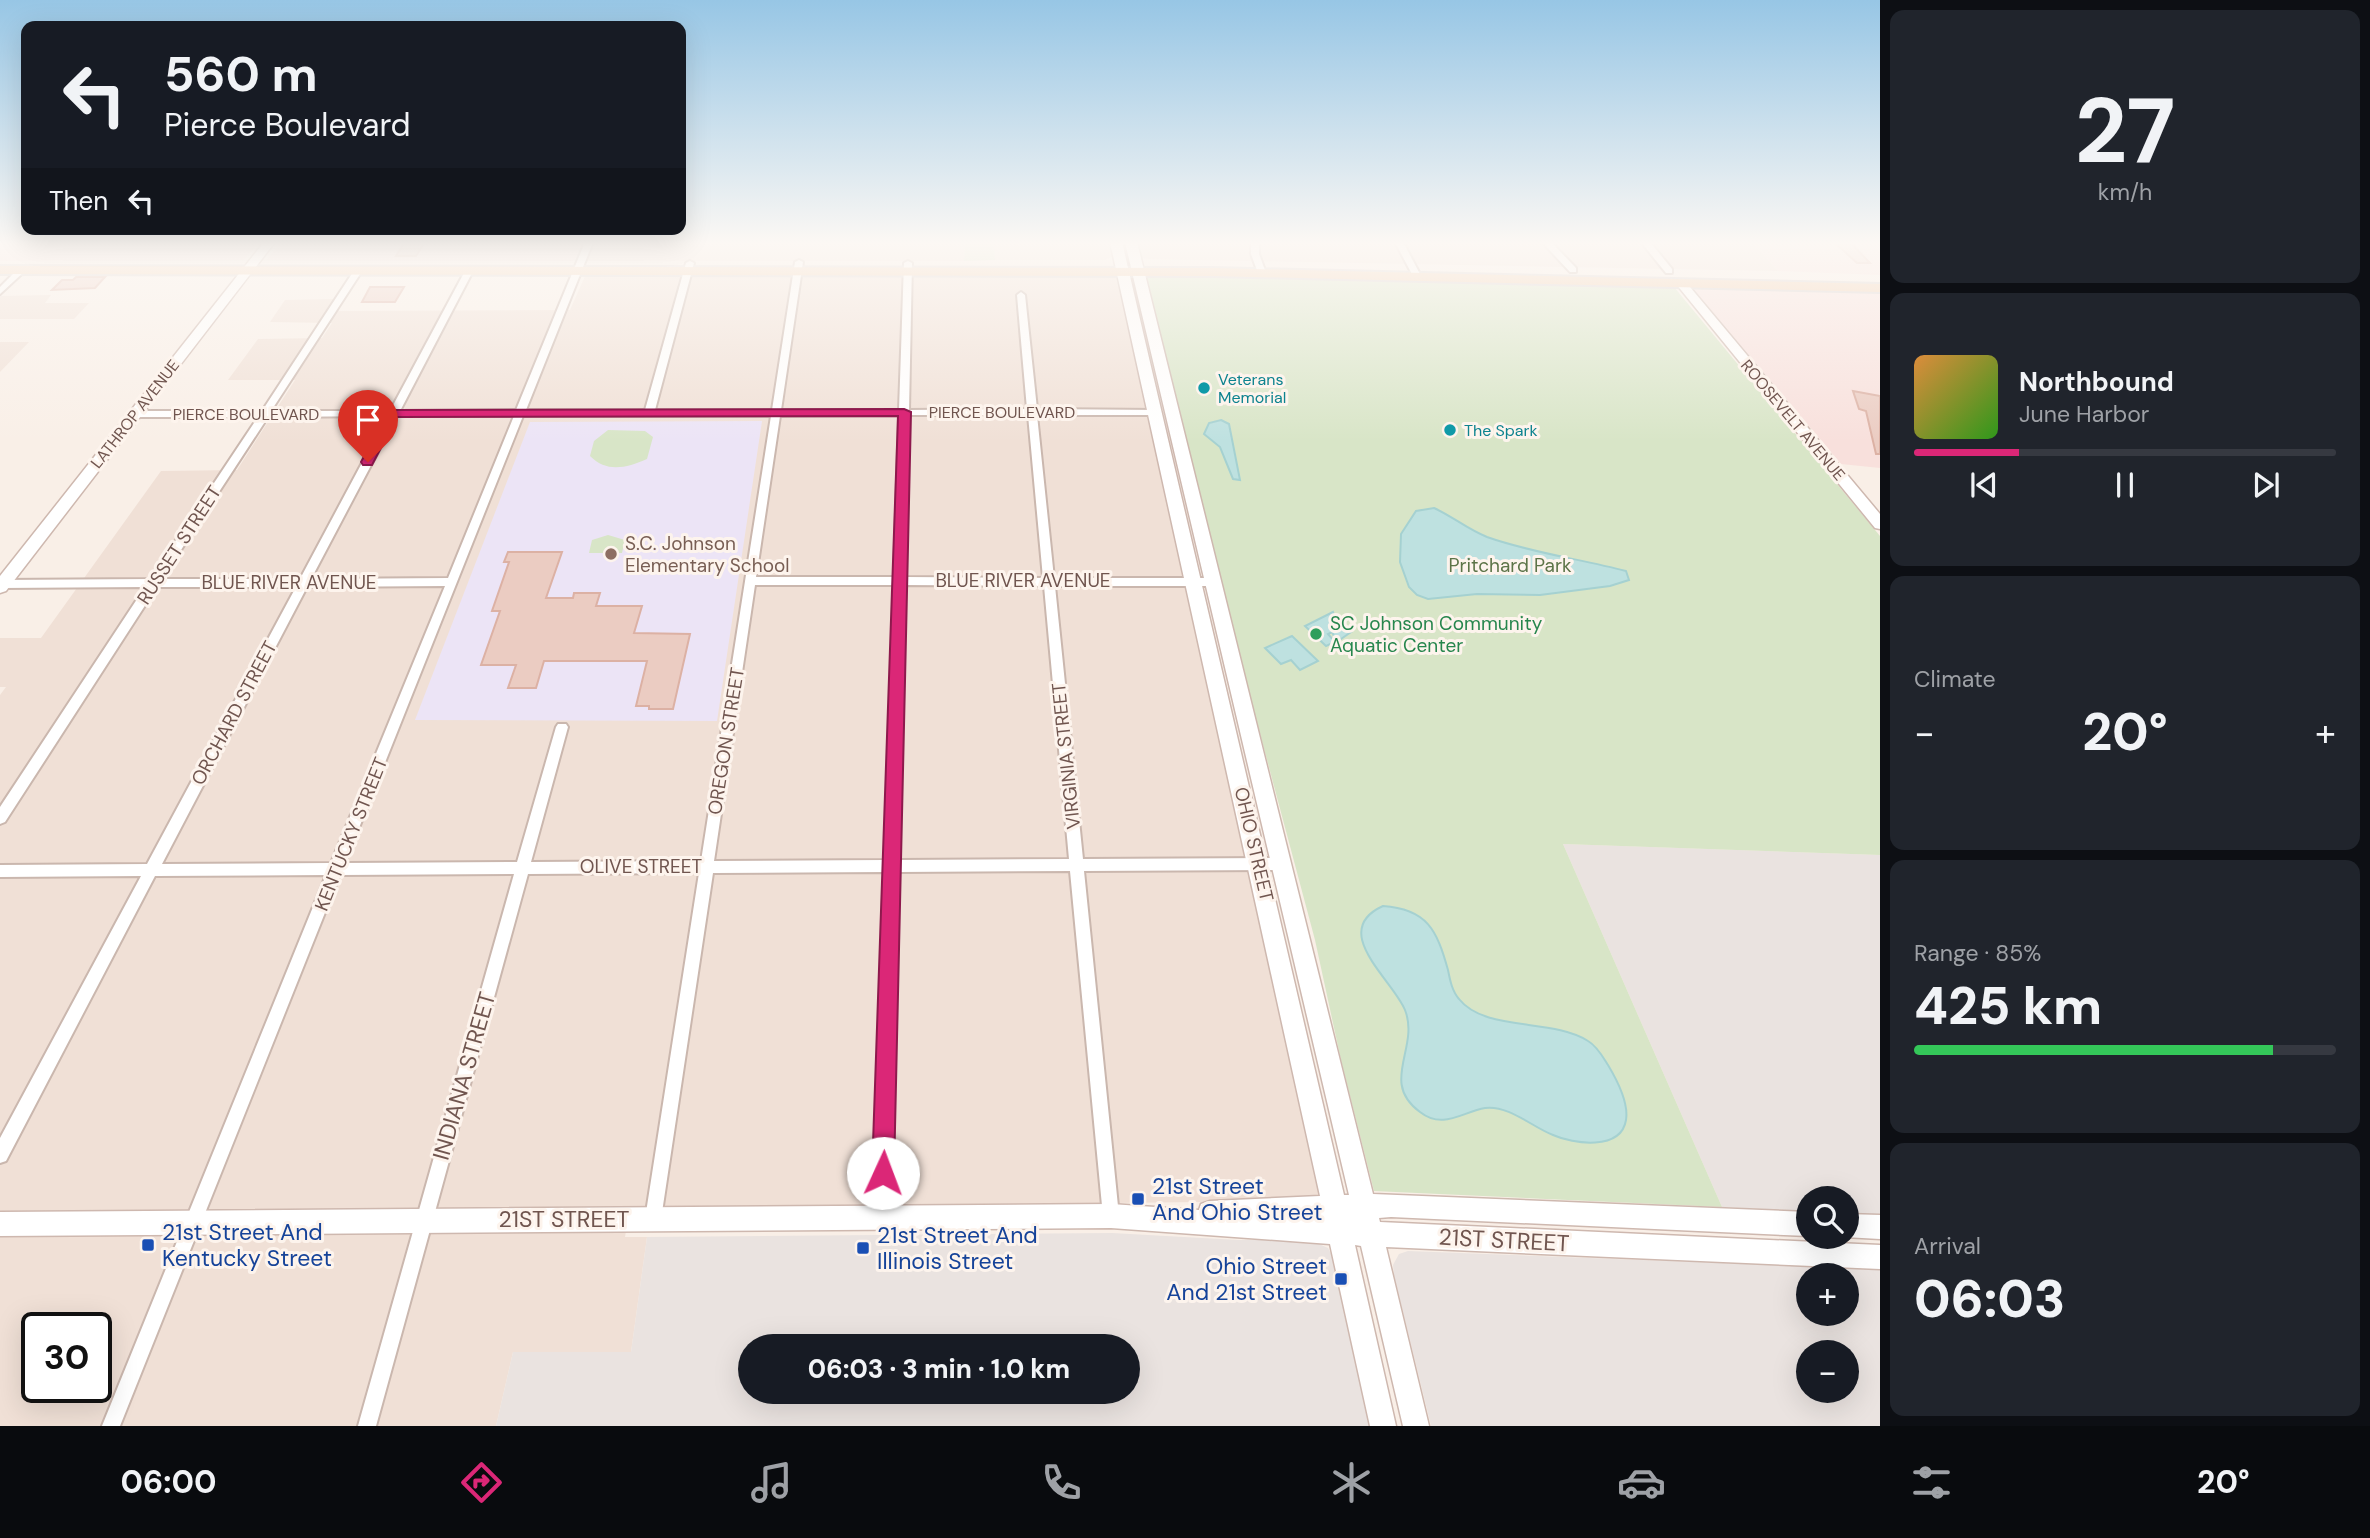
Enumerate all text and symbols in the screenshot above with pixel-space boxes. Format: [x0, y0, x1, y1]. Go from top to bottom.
text: 560 m [164, 42, 318, 106]
icon: left [49, 49, 140, 140]
text: 27 [2075, 72, 2175, 190]
text: Pierce Boulevard [164, 104, 411, 146]
text: km/h [2098, 177, 2152, 207]
icon: left [122, 182, 160, 220]
text: Then [49, 184, 108, 218]
street label: LATHROP AVENUE [86, 355, 184, 473]
street label: ROOSEVELT AVENUE [1736, 355, 1850, 485]
text: Northbound [2019, 365, 2174, 399]
place label: Veterans Memorial [1218, 369, 1286, 408]
marker: Veterans Memorial [1196, 380, 1212, 396]
pin [338, 390, 398, 462]
text: June Harbor [2019, 399, 2149, 429]
icon: arrive [349, 401, 387, 439]
street label: PIERCE BOULEVARD [929, 402, 1075, 423]
street label: PIERCE BOULEVARD [173, 404, 319, 425]
place label: The Spark [1464, 420, 1538, 441]
marker: The Spark [1442, 422, 1458, 438]
icon: previous [1965, 466, 2003, 504]
icon: pause [2106, 466, 2144, 504]
icon: next [2247, 466, 2285, 504]
street label: RUSSET STREET [131, 480, 227, 609]
place label: S.C. Johnson Elementary School [625, 531, 789, 578]
marker: S.C. Johnson Elementary School [603, 546, 619, 562]
park label: Pritchard Park [1448, 553, 1572, 578]
street label: BLUE RIVER AVENUE [935, 568, 1111, 593]
street label: BLUE RIVER AVENUE [201, 570, 377, 595]
place label: SC Johnson Community Aquatic Center [1330, 611, 1543, 658]
marker: SC Johnson Community Aquatic Center [1308, 626, 1324, 642]
street label: ORCHARD STREET [186, 636, 283, 789]
text: Climate [1914, 664, 1996, 694]
street label: OREGON STREET [702, 665, 750, 816]
street label: VIRGINIA STREET [1046, 681, 1086, 831]
text: 20° [2082, 698, 2168, 766]
text: − [1914, 708, 1935, 758]
text: + [2315, 708, 2336, 758]
street label: KENTUCKY STREET [309, 753, 393, 915]
street label: OHIO STREET [1229, 784, 1279, 904]
street label: OLIVE STREET [580, 854, 703, 879]
text: Range · 85% [1914, 938, 2041, 968]
text: 425 km [1914, 972, 2102, 1040]
street label: INDIANA STREET [426, 988, 502, 1164]
position arrow [846, 1136, 920, 1210]
place label: 21st Street And Ohio Street [1152, 1171, 1323, 1227]
map controls [1796, 1186, 1859, 1403]
button: search [1796, 1186, 1859, 1249]
marker: 21st Street And Ohio Street [1130, 1191, 1146, 1207]
street label: 21ST STREET [499, 1204, 629, 1234]
place label: 21st Street And Kentucky Street [162, 1217, 332, 1273]
place label: 21st Street And Illinois Street [877, 1220, 1038, 1276]
street label: 21ST STREET [1438, 1222, 1570, 1258]
text: Arrival [1914, 1231, 1981, 1261]
marker: 21st Street And Kentucky Street [140, 1237, 156, 1253]
marker: 21st Street And Illinois Street [855, 1240, 871, 1256]
place label: Ohio Street And 21st Street [1166, 1251, 1327, 1307]
button: + [1796, 1263, 1859, 1326]
text: 06:03 [1914, 1265, 2065, 1333]
marker: Ohio Street And 21st Street [1333, 1271, 1349, 1287]
speed limit sign: 30 [21, 1312, 112, 1403]
button: − [1796, 1340, 1859, 1403]
text: 06:03 · 3 min · 1.0 km [808, 1352, 1070, 1386]
icon: directions [457, 1458, 506, 1507]
icon: music [747, 1458, 796, 1507]
icon: phone [1037, 1458, 1086, 1507]
icon: climate [1327, 1458, 1376, 1507]
icon: car [1617, 1458, 1666, 1507]
icon: filters [1907, 1458, 1956, 1507]
text: 06:00 [120, 1461, 216, 1503]
text: 20° [2197, 1461, 2250, 1503]

